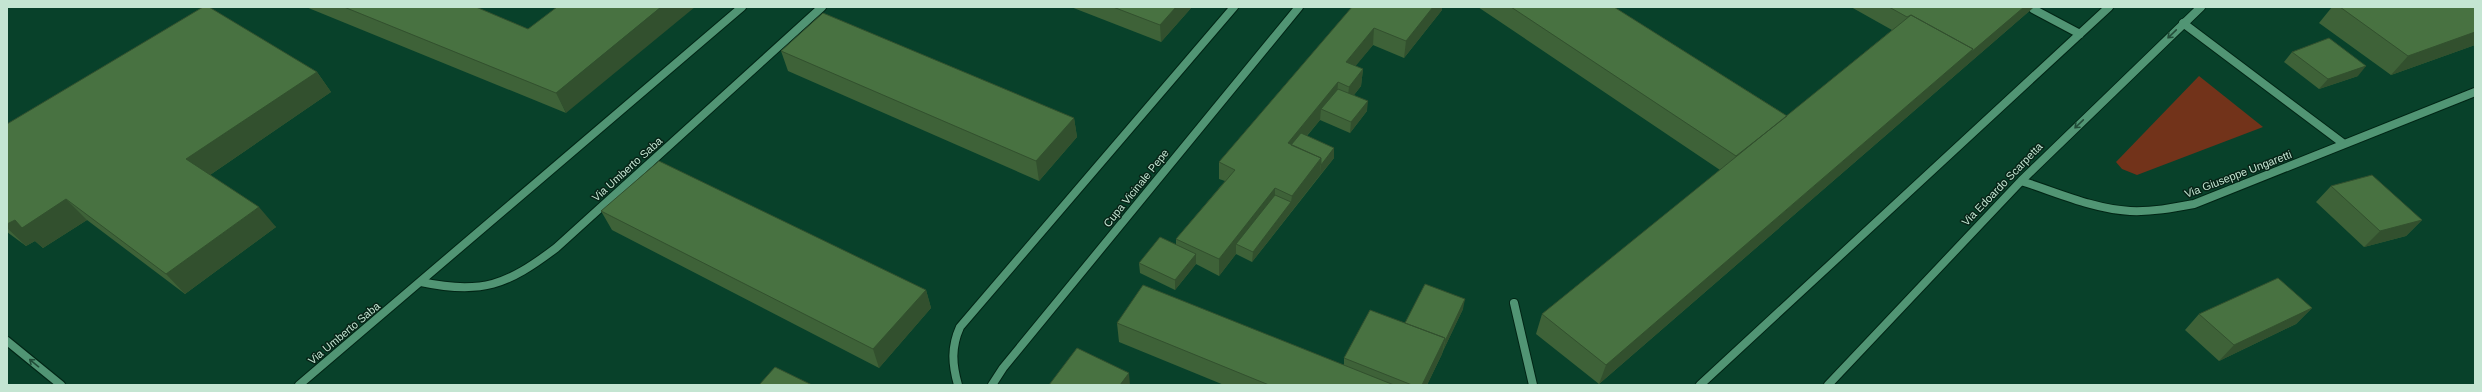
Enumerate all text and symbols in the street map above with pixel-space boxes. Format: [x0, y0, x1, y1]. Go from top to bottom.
one-way arrow [2167, 29, 2177, 39]
one-way arrow [2074, 119, 2084, 129]
street label: Via Umberto Saba [590, 134, 665, 203]
street label: Via Edoardo Scarpetta [1959, 139, 2045, 228]
street label: Cupa Vicinale Pepe [1101, 147, 1171, 229]
street label: Via Giuseppe Ungaretti [2183, 148, 2293, 200]
street label: Via Umberto Saba [306, 299, 383, 366]
one-way arrow [28, 359, 39, 367]

